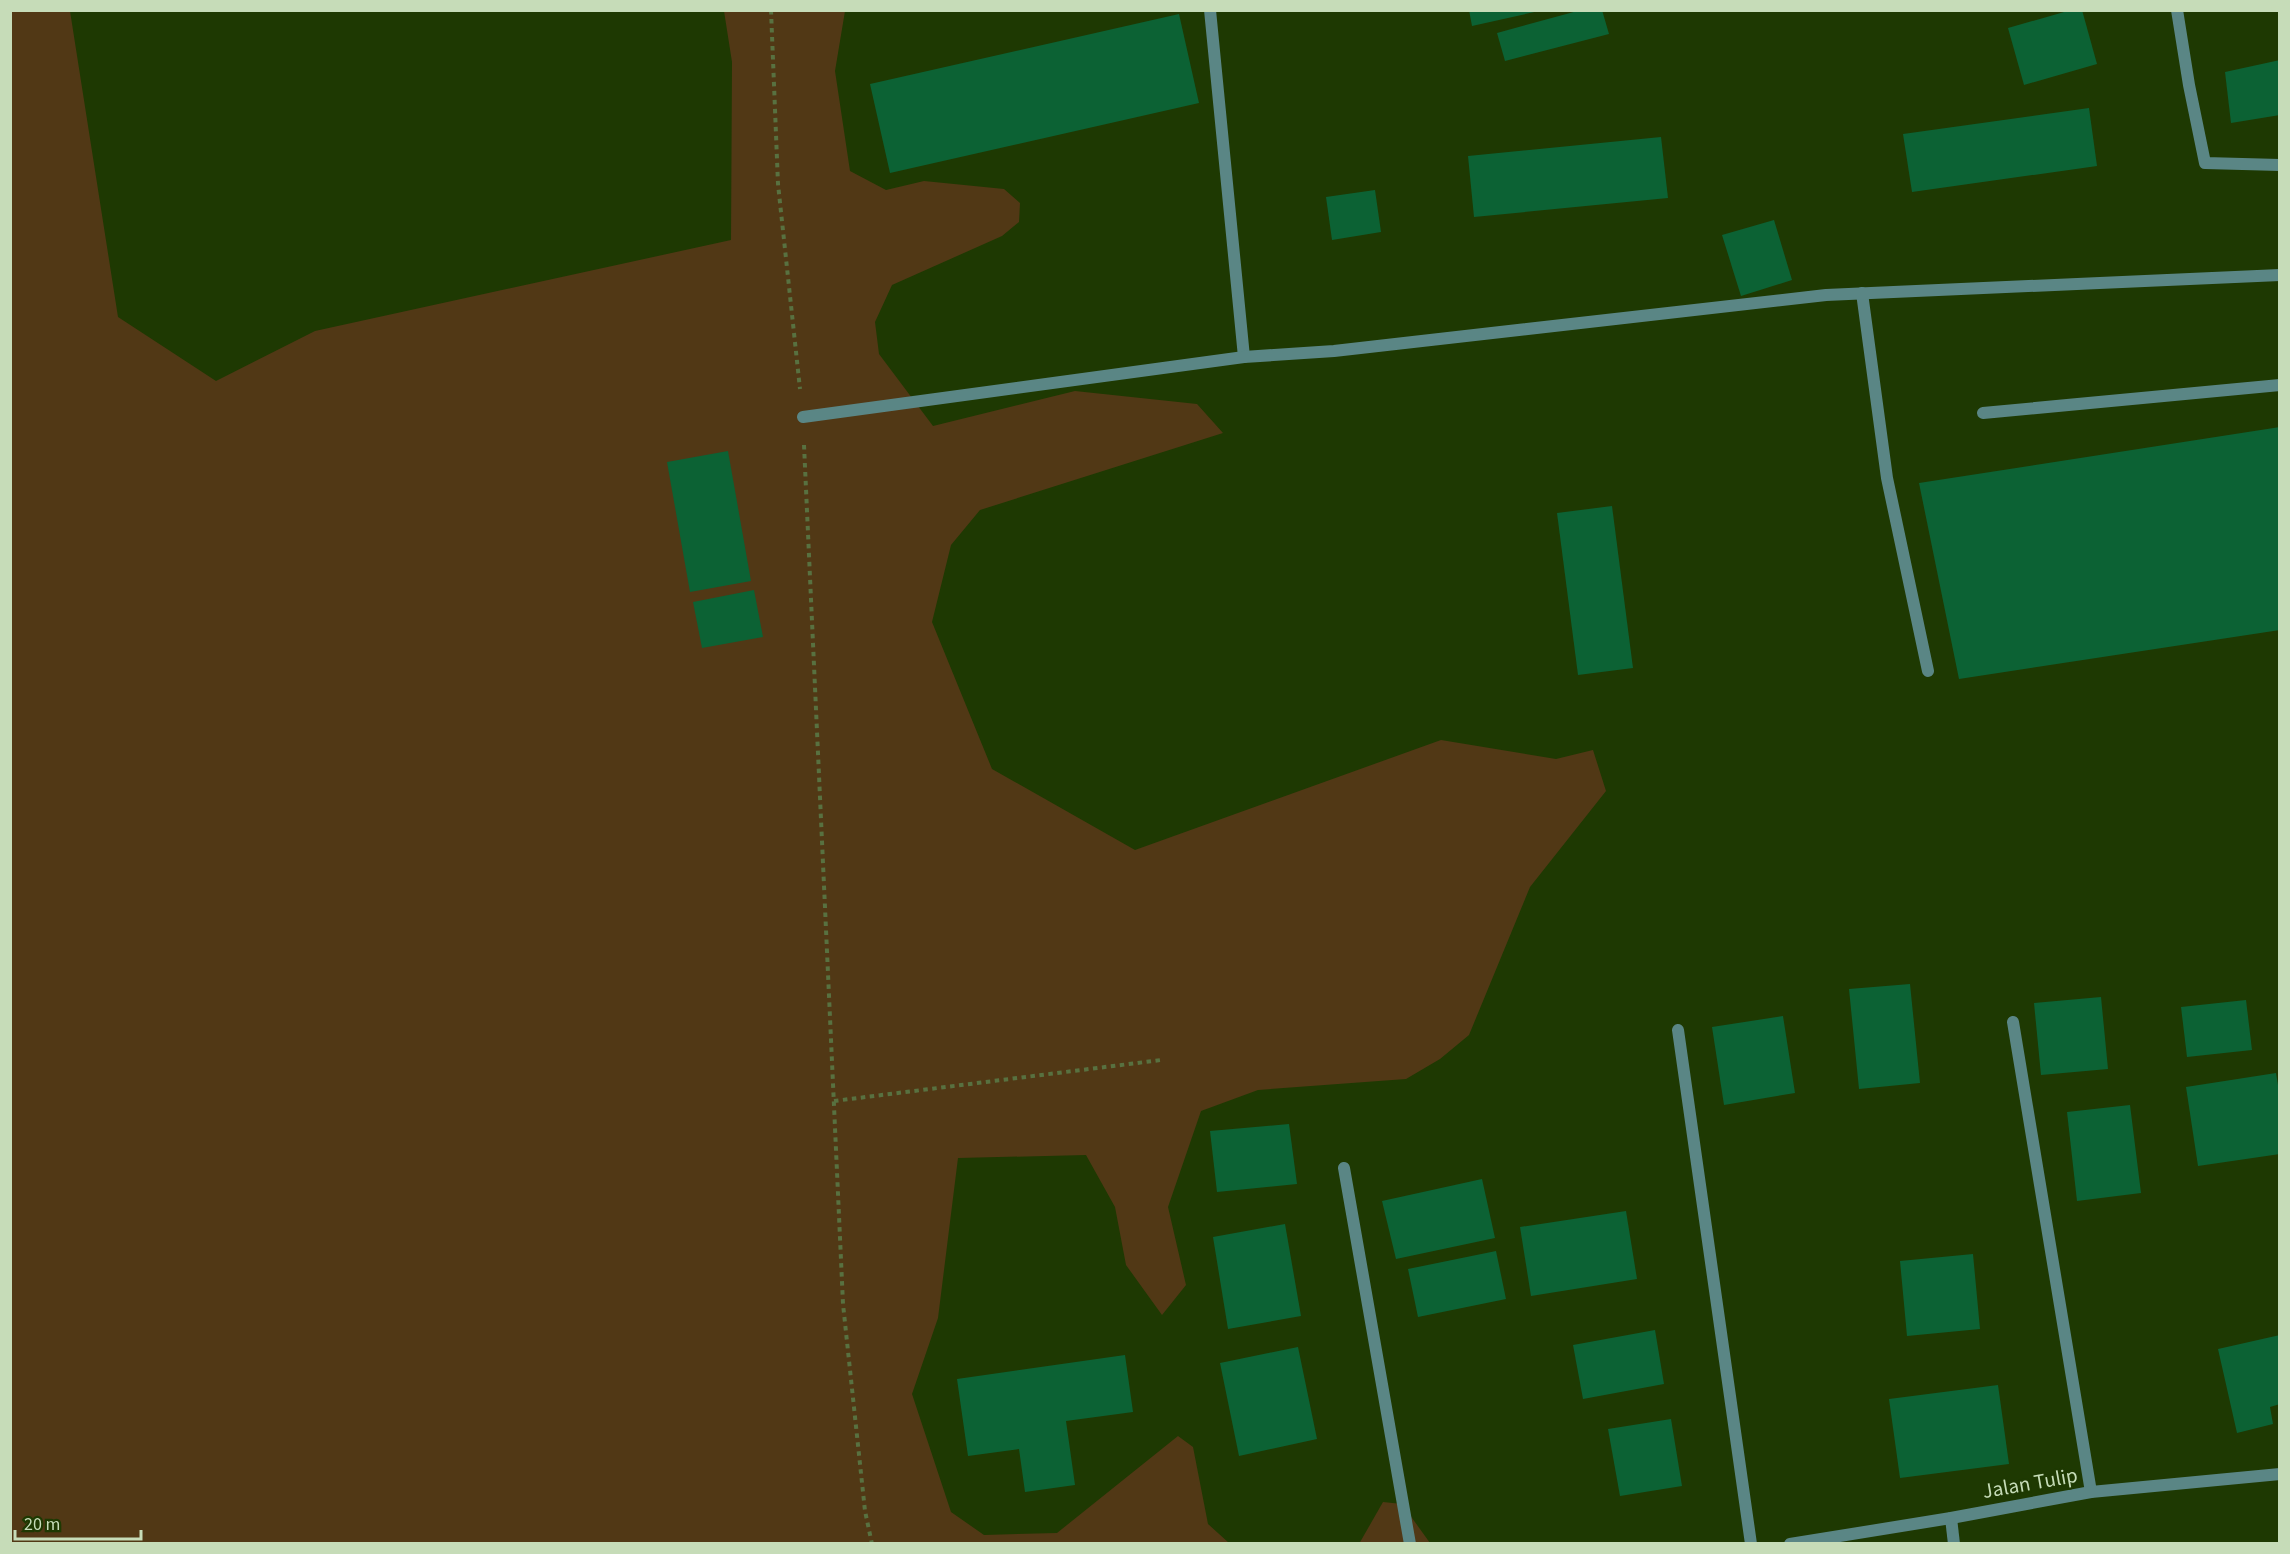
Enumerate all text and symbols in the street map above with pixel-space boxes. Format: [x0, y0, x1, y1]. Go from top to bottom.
street label: Jalan Tulip [1980, 1460, 2080, 1506]
scale bar [15, 1503, 141, 1541]
text: 20 m [24, 1512, 60, 1537]

